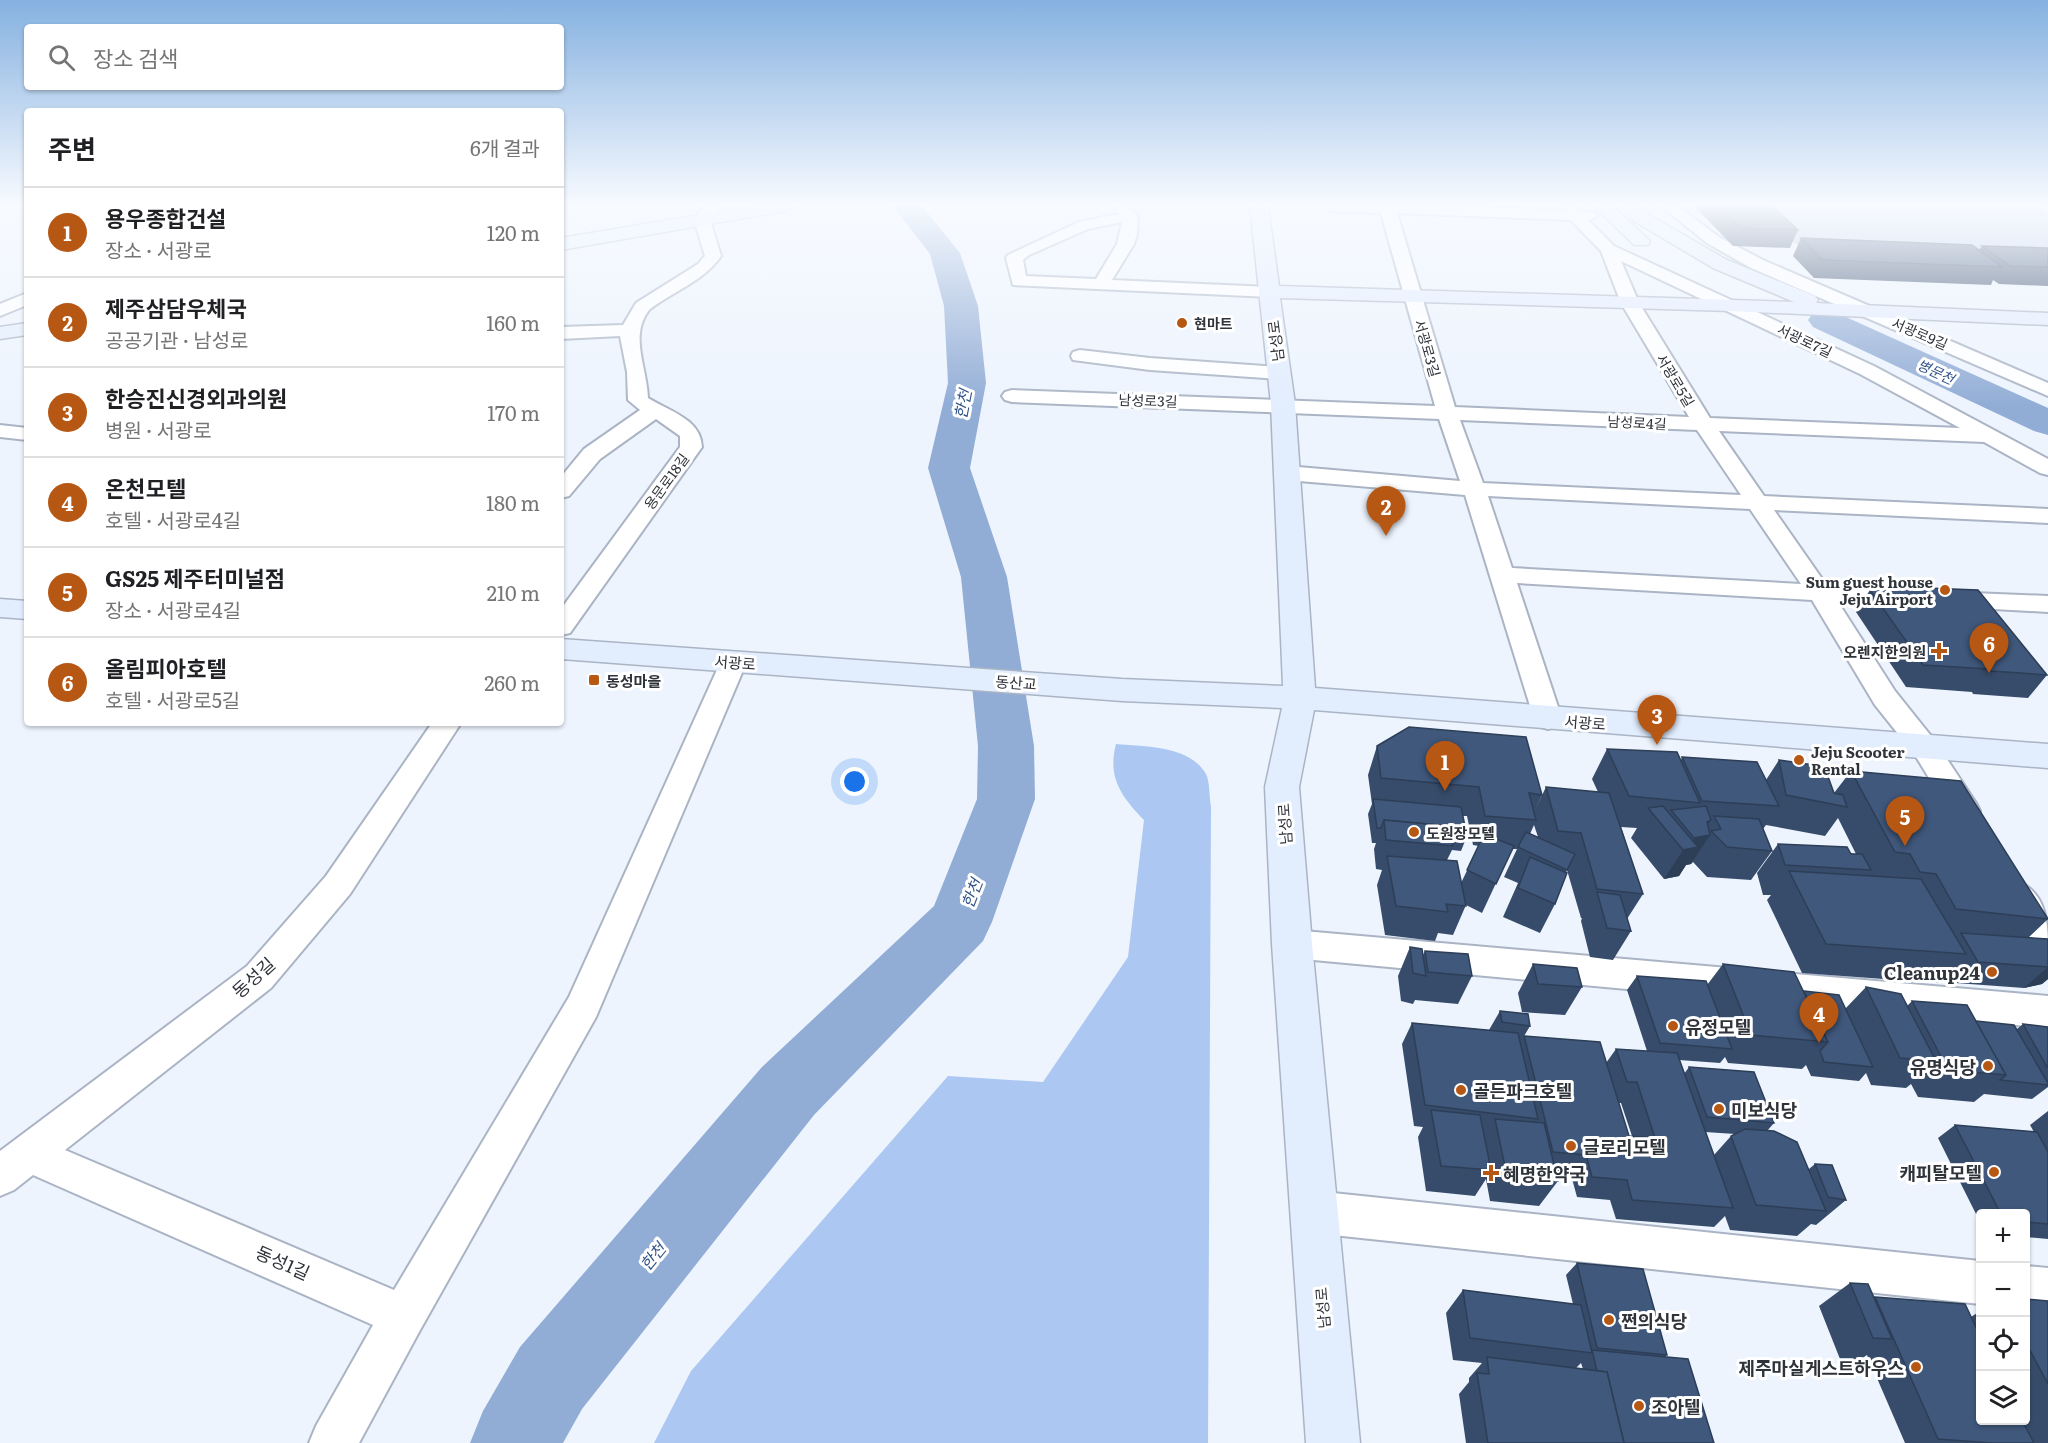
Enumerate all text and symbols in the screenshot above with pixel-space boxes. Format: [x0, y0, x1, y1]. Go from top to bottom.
search box [24, 24, 564, 90]
icon: search [45, 41, 78, 74]
text: 장소 검색 [93, 41, 178, 74]
text: 주변 [48, 128, 96, 167]
text: 6개 결과 [470, 132, 540, 162]
text: 용우종합건설 [105, 201, 226, 234]
text: 1 [63, 217, 72, 247]
text: 120 m [487, 217, 540, 247]
text: 장소 · 서광로 [105, 234, 212, 264]
text: 제주삼담우체국 [105, 291, 247, 324]
text: 2 [62, 307, 73, 337]
text: 160 m [486, 307, 540, 337]
street label: 서광로9길 [1889, 312, 1951, 354]
place label: 현마트 [1194, 313, 1233, 333]
marker: 현마트 [1175, 316, 1189, 330]
street label: 서광로3길 [1410, 317, 1446, 379]
street label: 남성로 [1261, 319, 1289, 363]
street label: 서광로7길 [1774, 319, 1836, 361]
text: 공공기관 · 남성로 [105, 324, 248, 354]
street label: 서광로5길 [1652, 350, 1700, 410]
water label: 병문천 [1914, 354, 1959, 389]
text: 한승진신경외과의원 [105, 381, 287, 414]
water label: 한천 [947, 385, 977, 421]
street label: 남성로3길 [1118, 389, 1178, 411]
text: 3 [62, 397, 73, 427]
text: 170 m [487, 397, 540, 427]
street label: 남성로4길 [1607, 410, 1667, 434]
text: 병원 · 서광로 [105, 414, 212, 444]
street label: 용문로18길 [639, 449, 693, 513]
text: 온천모텔 [105, 471, 186, 504]
pin: 2 [1366, 486, 1406, 536]
text: 4 [61, 487, 74, 517]
text: 180 m [486, 487, 540, 517]
text: 호텔 · 서광로4길 [105, 504, 241, 534]
text: GS25 제주터미널점 [105, 561, 285, 594]
place label: Sum guest house Jeju Airport [1806, 570, 1934, 610]
text: 5 [62, 577, 73, 607]
text: 210 m [487, 577, 540, 607]
marker: Sum guest house Jeju Airport [1938, 583, 1952, 597]
text: 장소 · 서광로4길 [105, 594, 241, 624]
pin: 6 [1970, 624, 2008, 673]
place label: 오렌지한의원 [1843, 640, 1926, 663]
marker: 오렌지한의원 [1930, 642, 1948, 660]
street label: 서광로 [714, 649, 756, 675]
text: 올림피아호텔 [105, 651, 226, 684]
text: 6 [62, 667, 73, 697]
text: 260 m [484, 667, 540, 697]
place label: 동성마을 [606, 669, 661, 692]
street label: 동산교 [995, 669, 1037, 695]
marker: 동성마을 [587, 673, 601, 687]
text: 호텔 · 서광로5길 [105, 684, 240, 714]
pin: 3 [1638, 696, 1676, 745]
street label: 서광로 [1564, 709, 1606, 735]
place label: Jeju Scooter Rental [1811, 740, 1905, 780]
pin: 1 [1426, 742, 1464, 791]
marker: Jeju Scooter Rental [1792, 753, 1806, 767]
your location [840, 767, 869, 796]
pin: 5 [1886, 796, 1924, 846]
street label: 남성로 [1271, 803, 1297, 845]
place label: 도원장모텔 [1426, 821, 1495, 844]
marker: 도원장모텔 [1407, 825, 1421, 839]
water label: 한천 [955, 873, 988, 911]
street label: 동성길 [226, 950, 280, 1004]
place label: Cleanup24 [1884, 959, 1980, 986]
marker: Cleanup24 [1985, 965, 1999, 979]
pin: 4 [1800, 994, 1838, 1043]
place label: 유정모텔 [1685, 1013, 1751, 1040]
marker: 유정모텔 [1666, 1019, 1680, 1033]
place label: 유명식당 [1910, 1053, 1976, 1080]
marker: 유명식당 [1981, 1059, 1995, 1073]
place label: 골든파크호텔 [1473, 1077, 1572, 1104]
marker: 골든파크호텔 [1454, 1083, 1468, 1097]
place label: 미보식당 [1731, 1096, 1797, 1123]
marker: 미보식당 [1712, 1102, 1726, 1116]
place label: 글로리모텔 [1583, 1133, 1666, 1160]
marker: 글로리모텔 [1564, 1139, 1578, 1153]
place label: 캐피탈모텔 [1899, 1159, 1982, 1186]
place label: 혜명한약국 [1503, 1160, 1586, 1187]
marker: 캐피탈모텔 [1987, 1165, 2001, 1179]
marker: 혜명한약국 [1484, 1166, 1498, 1180]
map controls [1976, 1209, 2030, 1425]
button: + [1976, 1209, 2030, 1263]
water label: 한천 [633, 1235, 672, 1275]
street label: 동성1길 [251, 1238, 315, 1286]
button: − [1976, 1263, 2030, 1317]
street label: 남성로 [1309, 1286, 1335, 1330]
place label: 쩐의식당 [1621, 1307, 1687, 1334]
marker: 쩐의식당 [1602, 1313, 1616, 1327]
button: locate [1976, 1317, 2030, 1371]
place label: 제주마실게스트하우스 [1738, 1354, 1904, 1381]
marker: 제주마실게스트하우스 [1909, 1360, 1923, 1374]
button: layers [1976, 1371, 2030, 1425]
place label: 조아텔 [1651, 1393, 1701, 1420]
marker: 조아텔 [1632, 1399, 1646, 1413]

